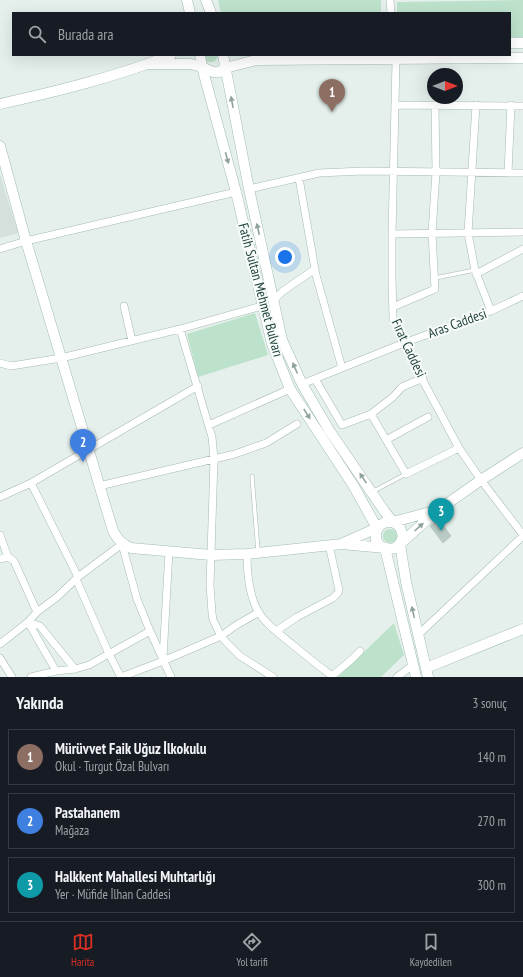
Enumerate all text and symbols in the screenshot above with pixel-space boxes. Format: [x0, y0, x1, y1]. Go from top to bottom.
search box [12, 12, 511, 56]
icon: search [26, 23, 48, 45]
text: Burada ara [58, 25, 113, 44]
north arrow [427, 68, 463, 104]
pin: 1 [319, 79, 345, 112]
one-way arrow [228, 96, 234, 108]
one-way arrow [224, 153, 230, 165]
street label: Fatih Sultan Mehmet Bulvarı [234, 221, 288, 359]
one-way arrow [255, 223, 261, 235]
your location [275, 247, 295, 267]
street label: Aras Caddesi [425, 304, 489, 342]
street label: Fırat Caddesi [388, 316, 430, 380]
one-way arrow [291, 362, 298, 374]
one-way arrow [303, 409, 311, 420]
pin: 2 [70, 429, 96, 462]
one-way arrow [359, 473, 367, 484]
pin: 3 [428, 498, 454, 531]
one-way arrow [414, 523, 424, 532]
one-way arrow [410, 606, 416, 618]
text: Yakında [16, 692, 63, 714]
text: 3 sonuç [472, 695, 507, 712]
text: Mürüvvet Faik Uğuz İlkokulu [55, 739, 206, 758]
text: 1 [27, 749, 33, 766]
text: 140 m [477, 749, 506, 766]
text: Okul · Turgut Özal Bulvarı [55, 758, 169, 775]
text: Pastahanem [55, 803, 120, 822]
text: 2 [27, 813, 33, 830]
text: 270 m [477, 813, 506, 830]
text: Mağaza [55, 822, 89, 839]
text: Halkkent Mahallesi Muhtarlığı [55, 867, 216, 886]
text: 3 [27, 877, 33, 894]
text: 300 m [477, 877, 506, 894]
text: Yer · Müfide İlhan Caddesi [55, 886, 171, 903]
tab: Harita [71, 931, 94, 969]
tab: Yol tarifi [236, 931, 268, 969]
tab: Kaydedilen [410, 931, 452, 969]

